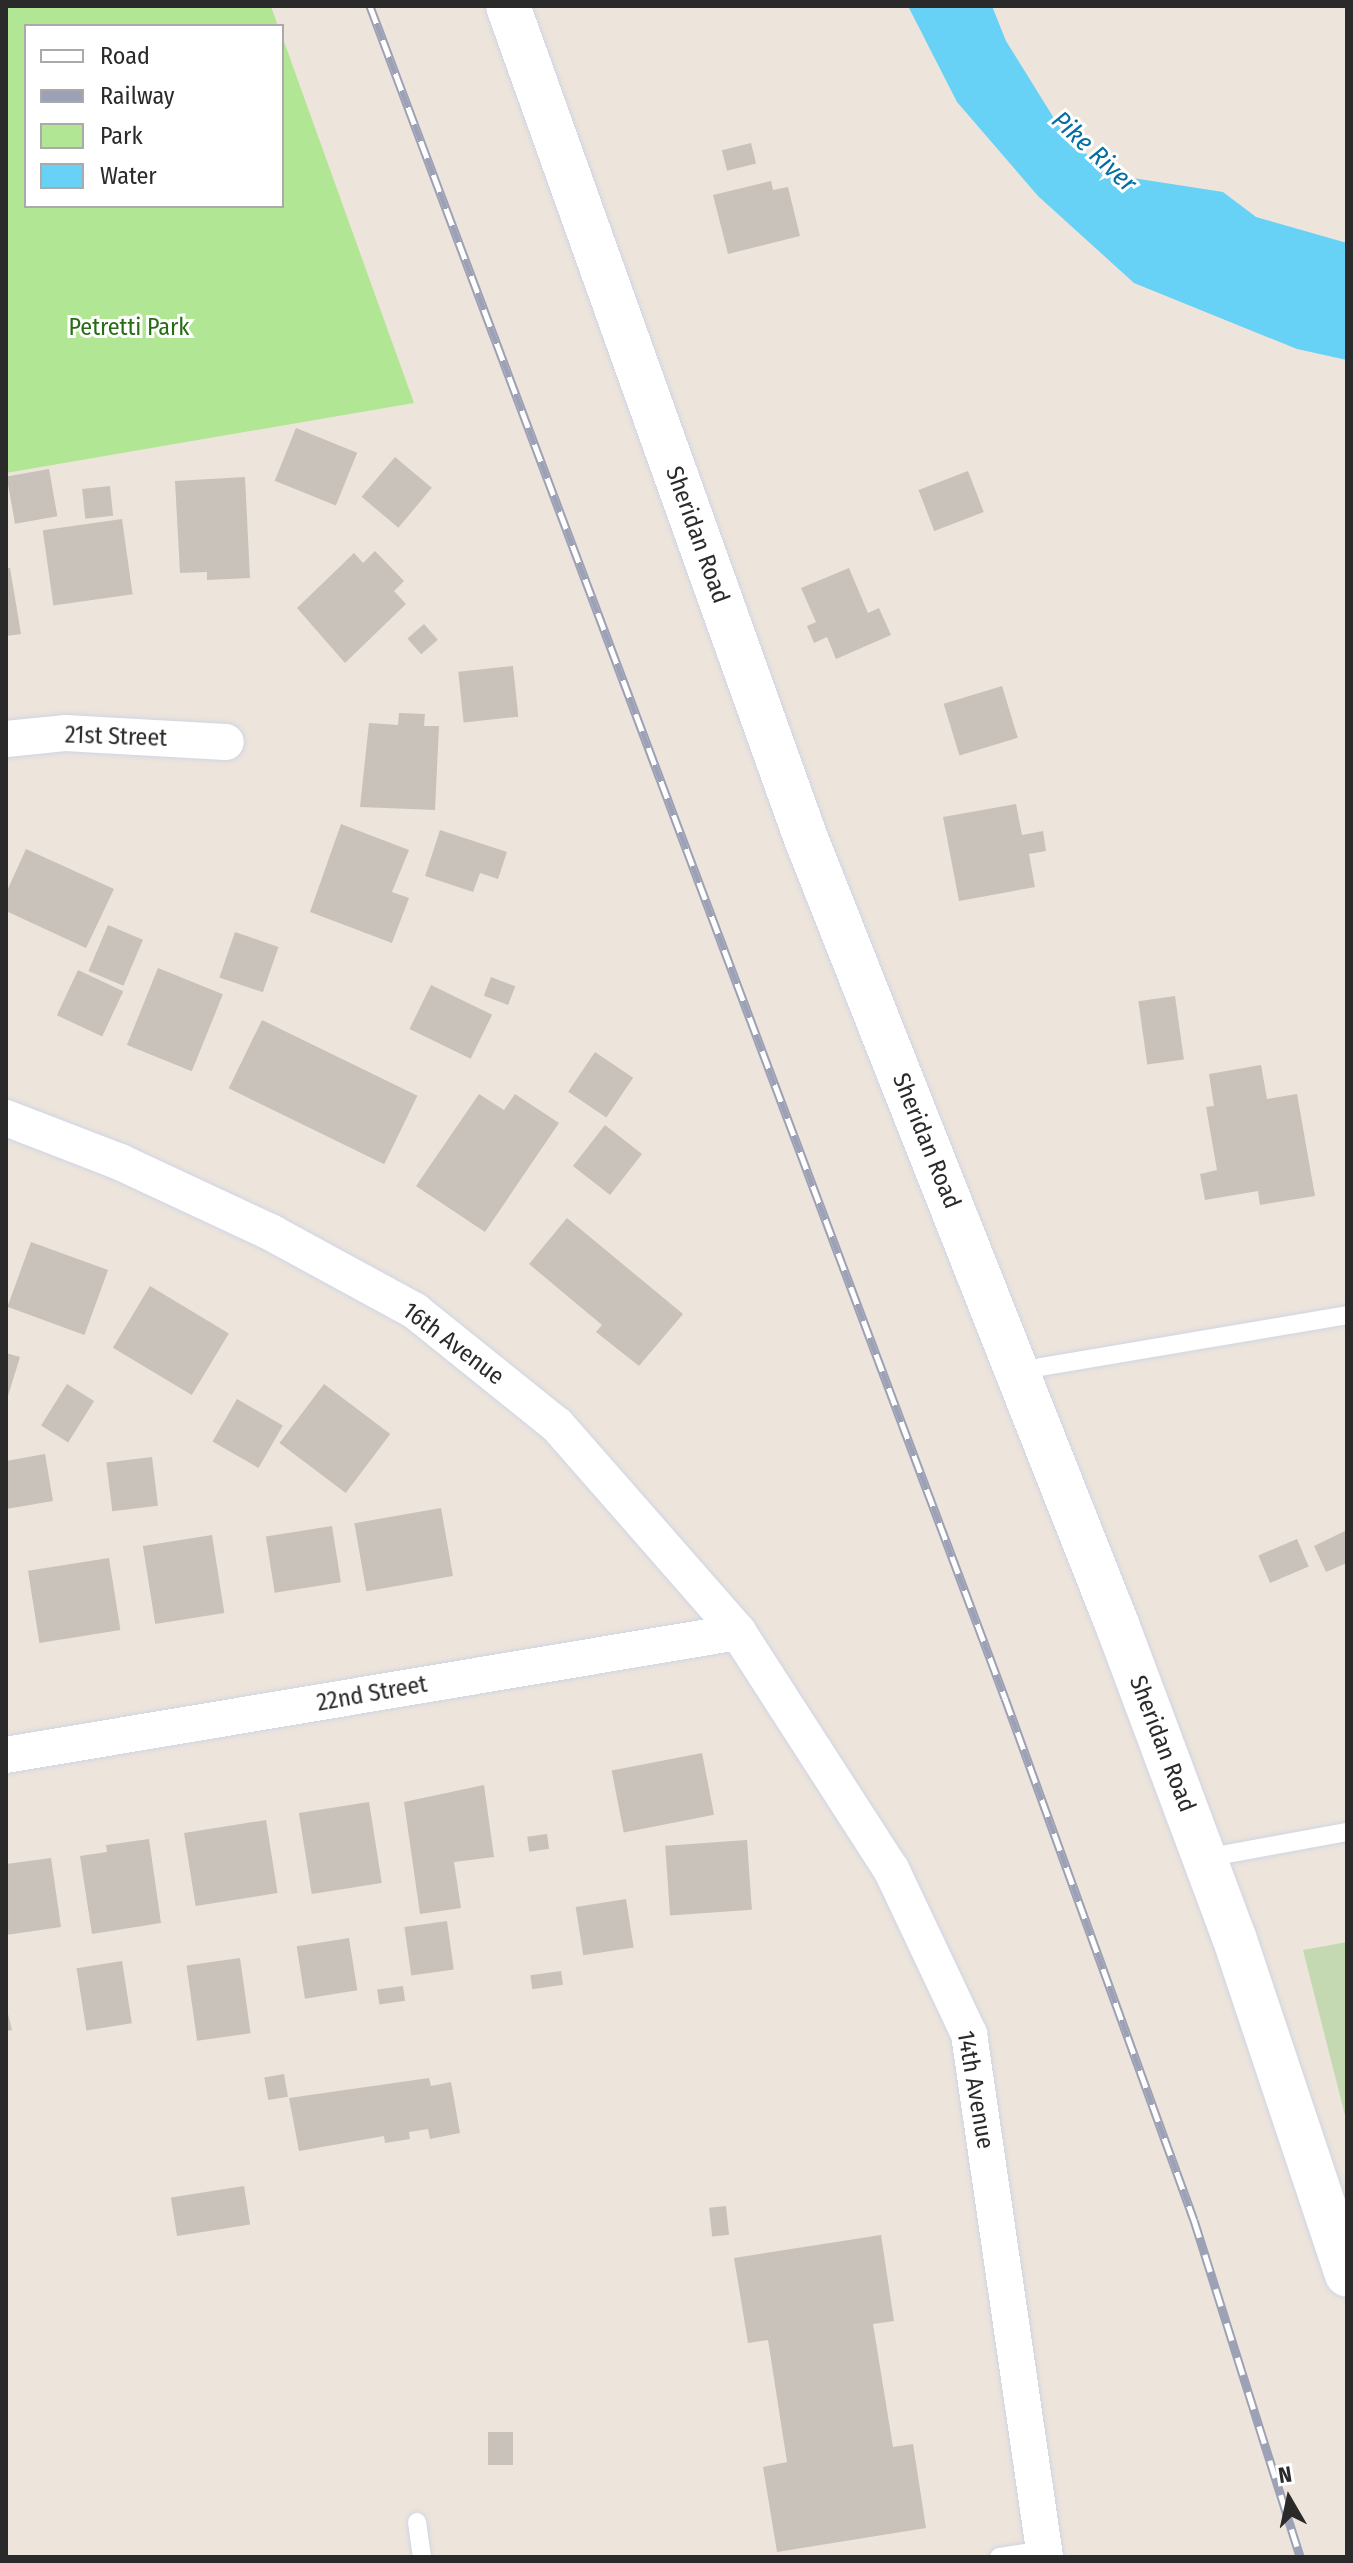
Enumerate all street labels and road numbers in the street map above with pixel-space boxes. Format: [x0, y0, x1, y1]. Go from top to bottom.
street label: Sheridan Road [659, 463, 735, 607]
street label: 21st Street [64, 721, 168, 753]
street label: Sheridan Road [886, 1069, 966, 1213]
street label: 16th Avenue [397, 1297, 509, 1391]
street label: 22nd Street [315, 1670, 429, 1718]
street label: Sheridan Road [1123, 1672, 1201, 1816]
street label: 14th Avenue [950, 2029, 1000, 2151]

